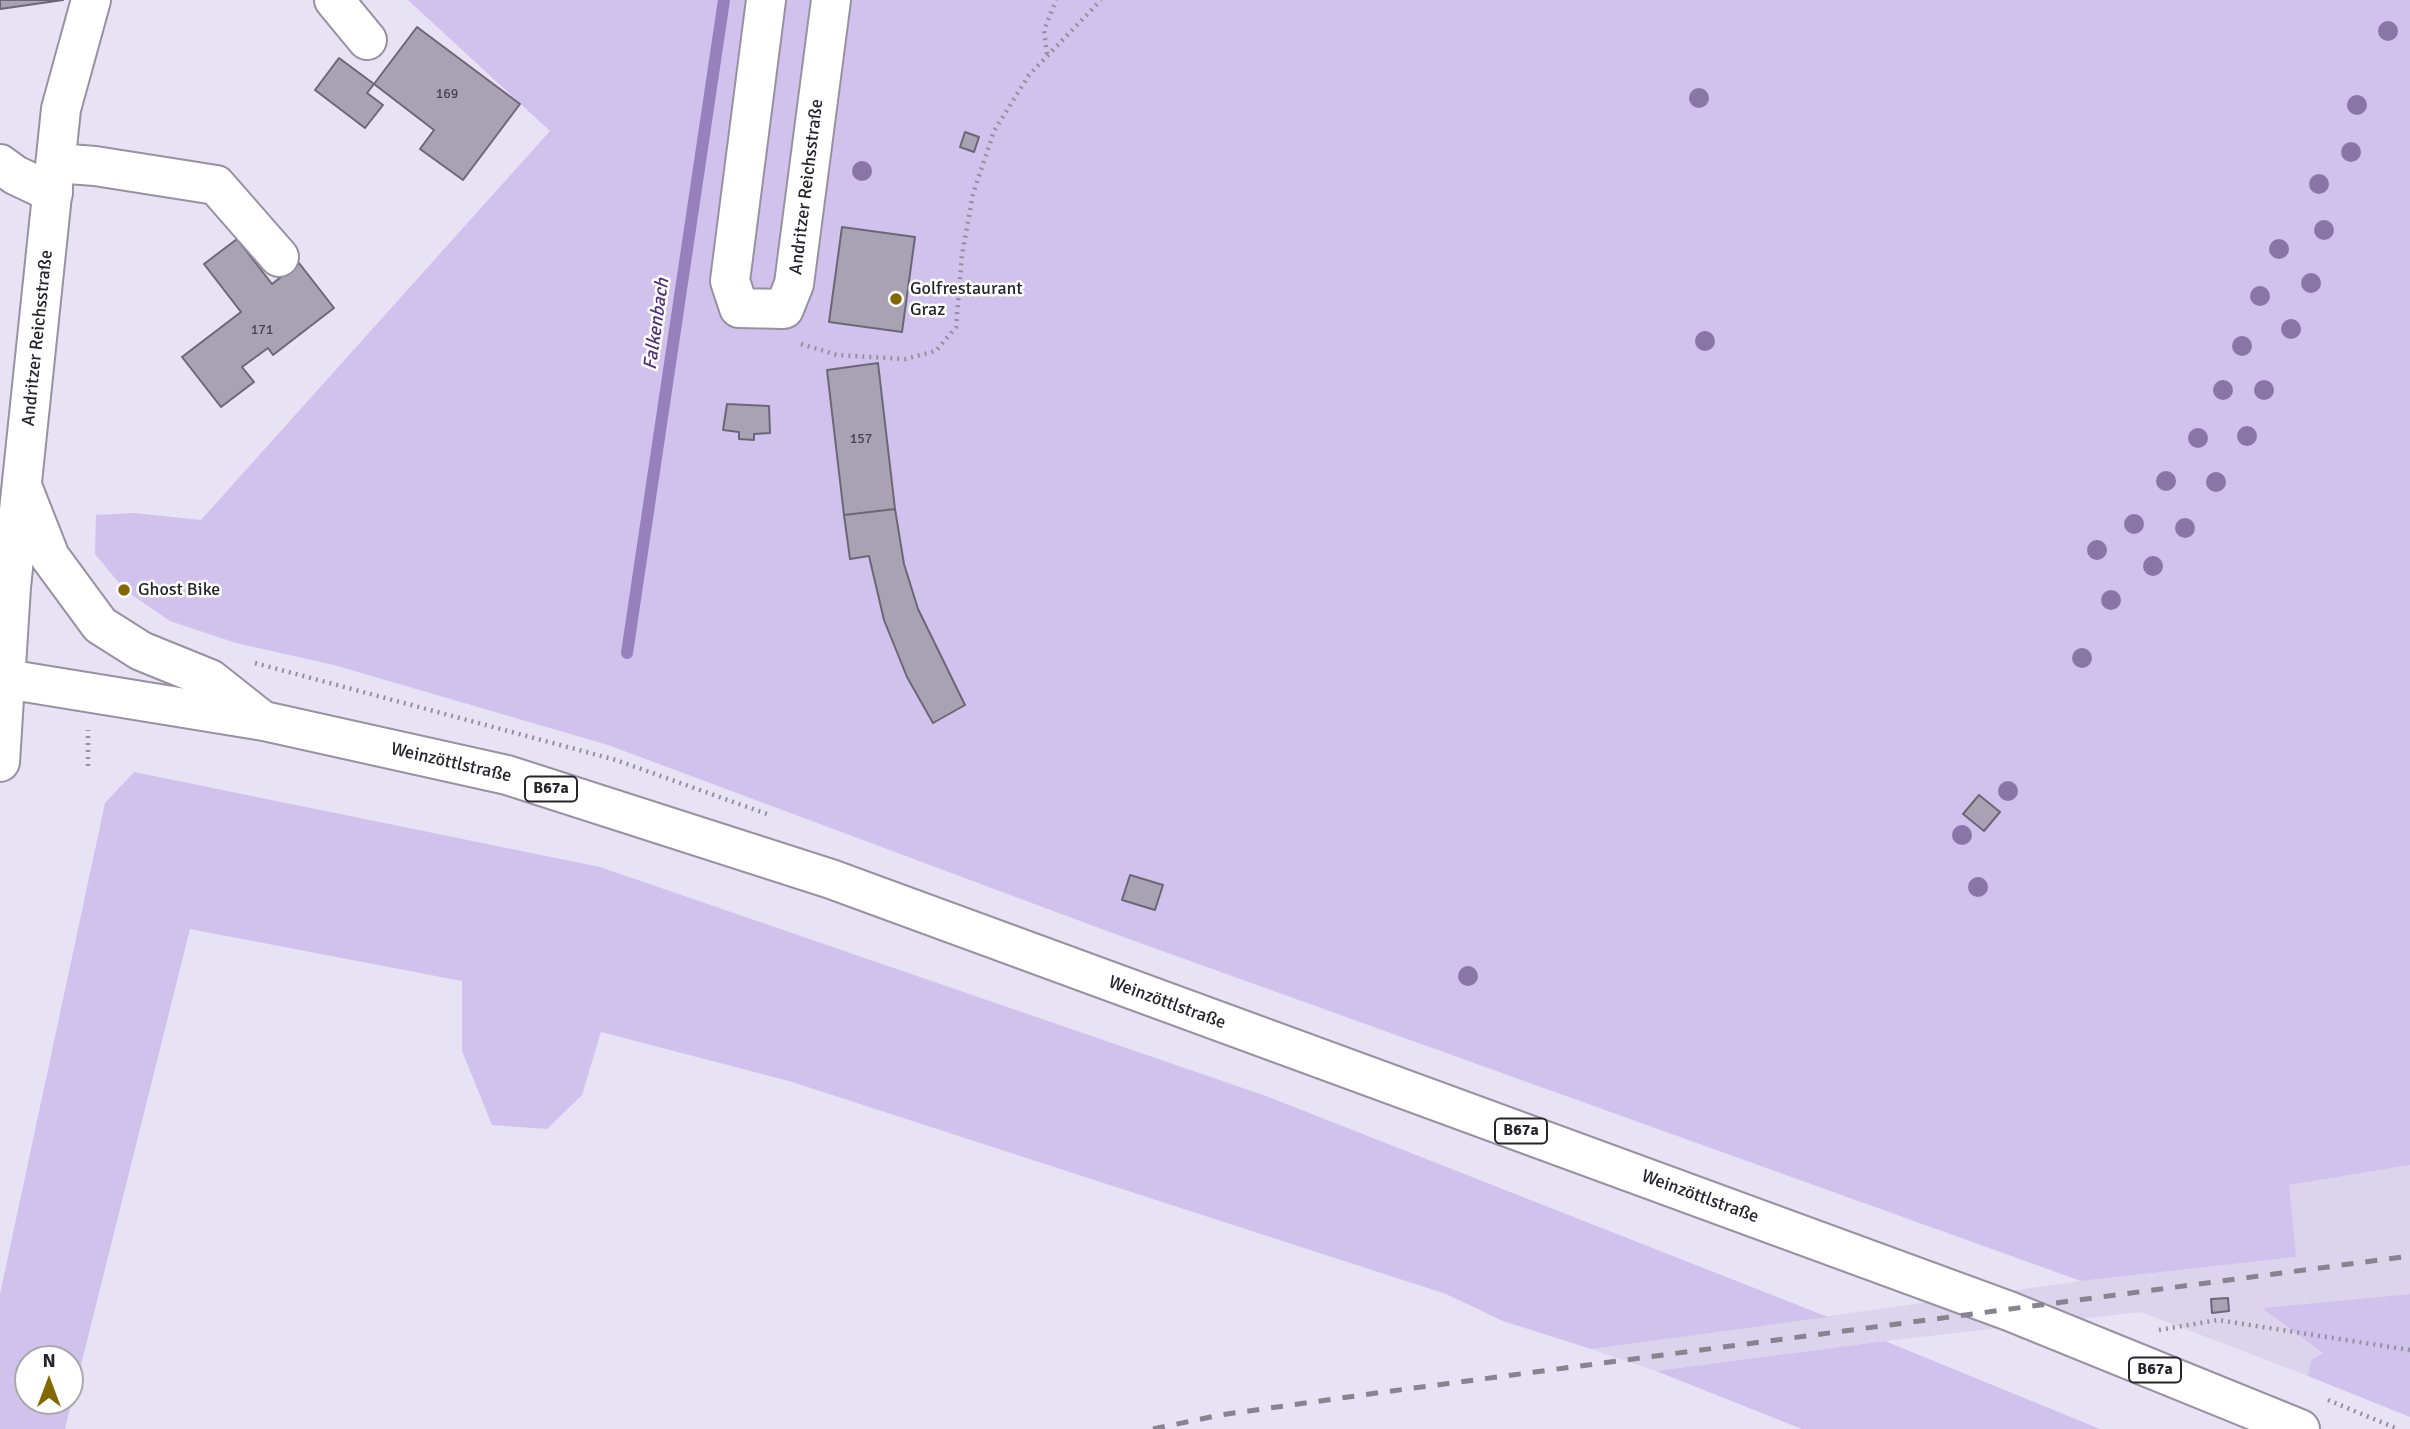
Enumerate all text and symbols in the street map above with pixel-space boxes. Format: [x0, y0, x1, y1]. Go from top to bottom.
house number: 169 [436, 86, 458, 102]
street label: Andritzer Reichsstraße [786, 98, 828, 276]
street label: Andritzer Reichsstraße [18, 249, 58, 427]
water label: Falkenbach [639, 277, 675, 371]
place label: Golfrestaurant Graz [910, 278, 1023, 320]
marker: Golfrestaurant Graz [888, 291, 904, 307]
house number: 171 [251, 322, 273, 338]
house number: 157 [850, 431, 872, 447]
place label: Ghost Bike [138, 579, 220, 601]
marker: Ghost Bike [116, 582, 132, 598]
street label: Weinzöttlstraße [389, 739, 513, 787]
road number: B67a [525, 776, 577, 802]
street label: Weinzöttlstraße [1105, 972, 1229, 1034]
road number: B67a [1495, 1119, 1547, 1144]
street label: Weinzöttlstraße [1638, 1166, 1762, 1228]
north arrow [14, 1345, 84, 1415]
text: N [42, 1349, 56, 1373]
road number: B67a [2129, 1358, 2181, 1382]

